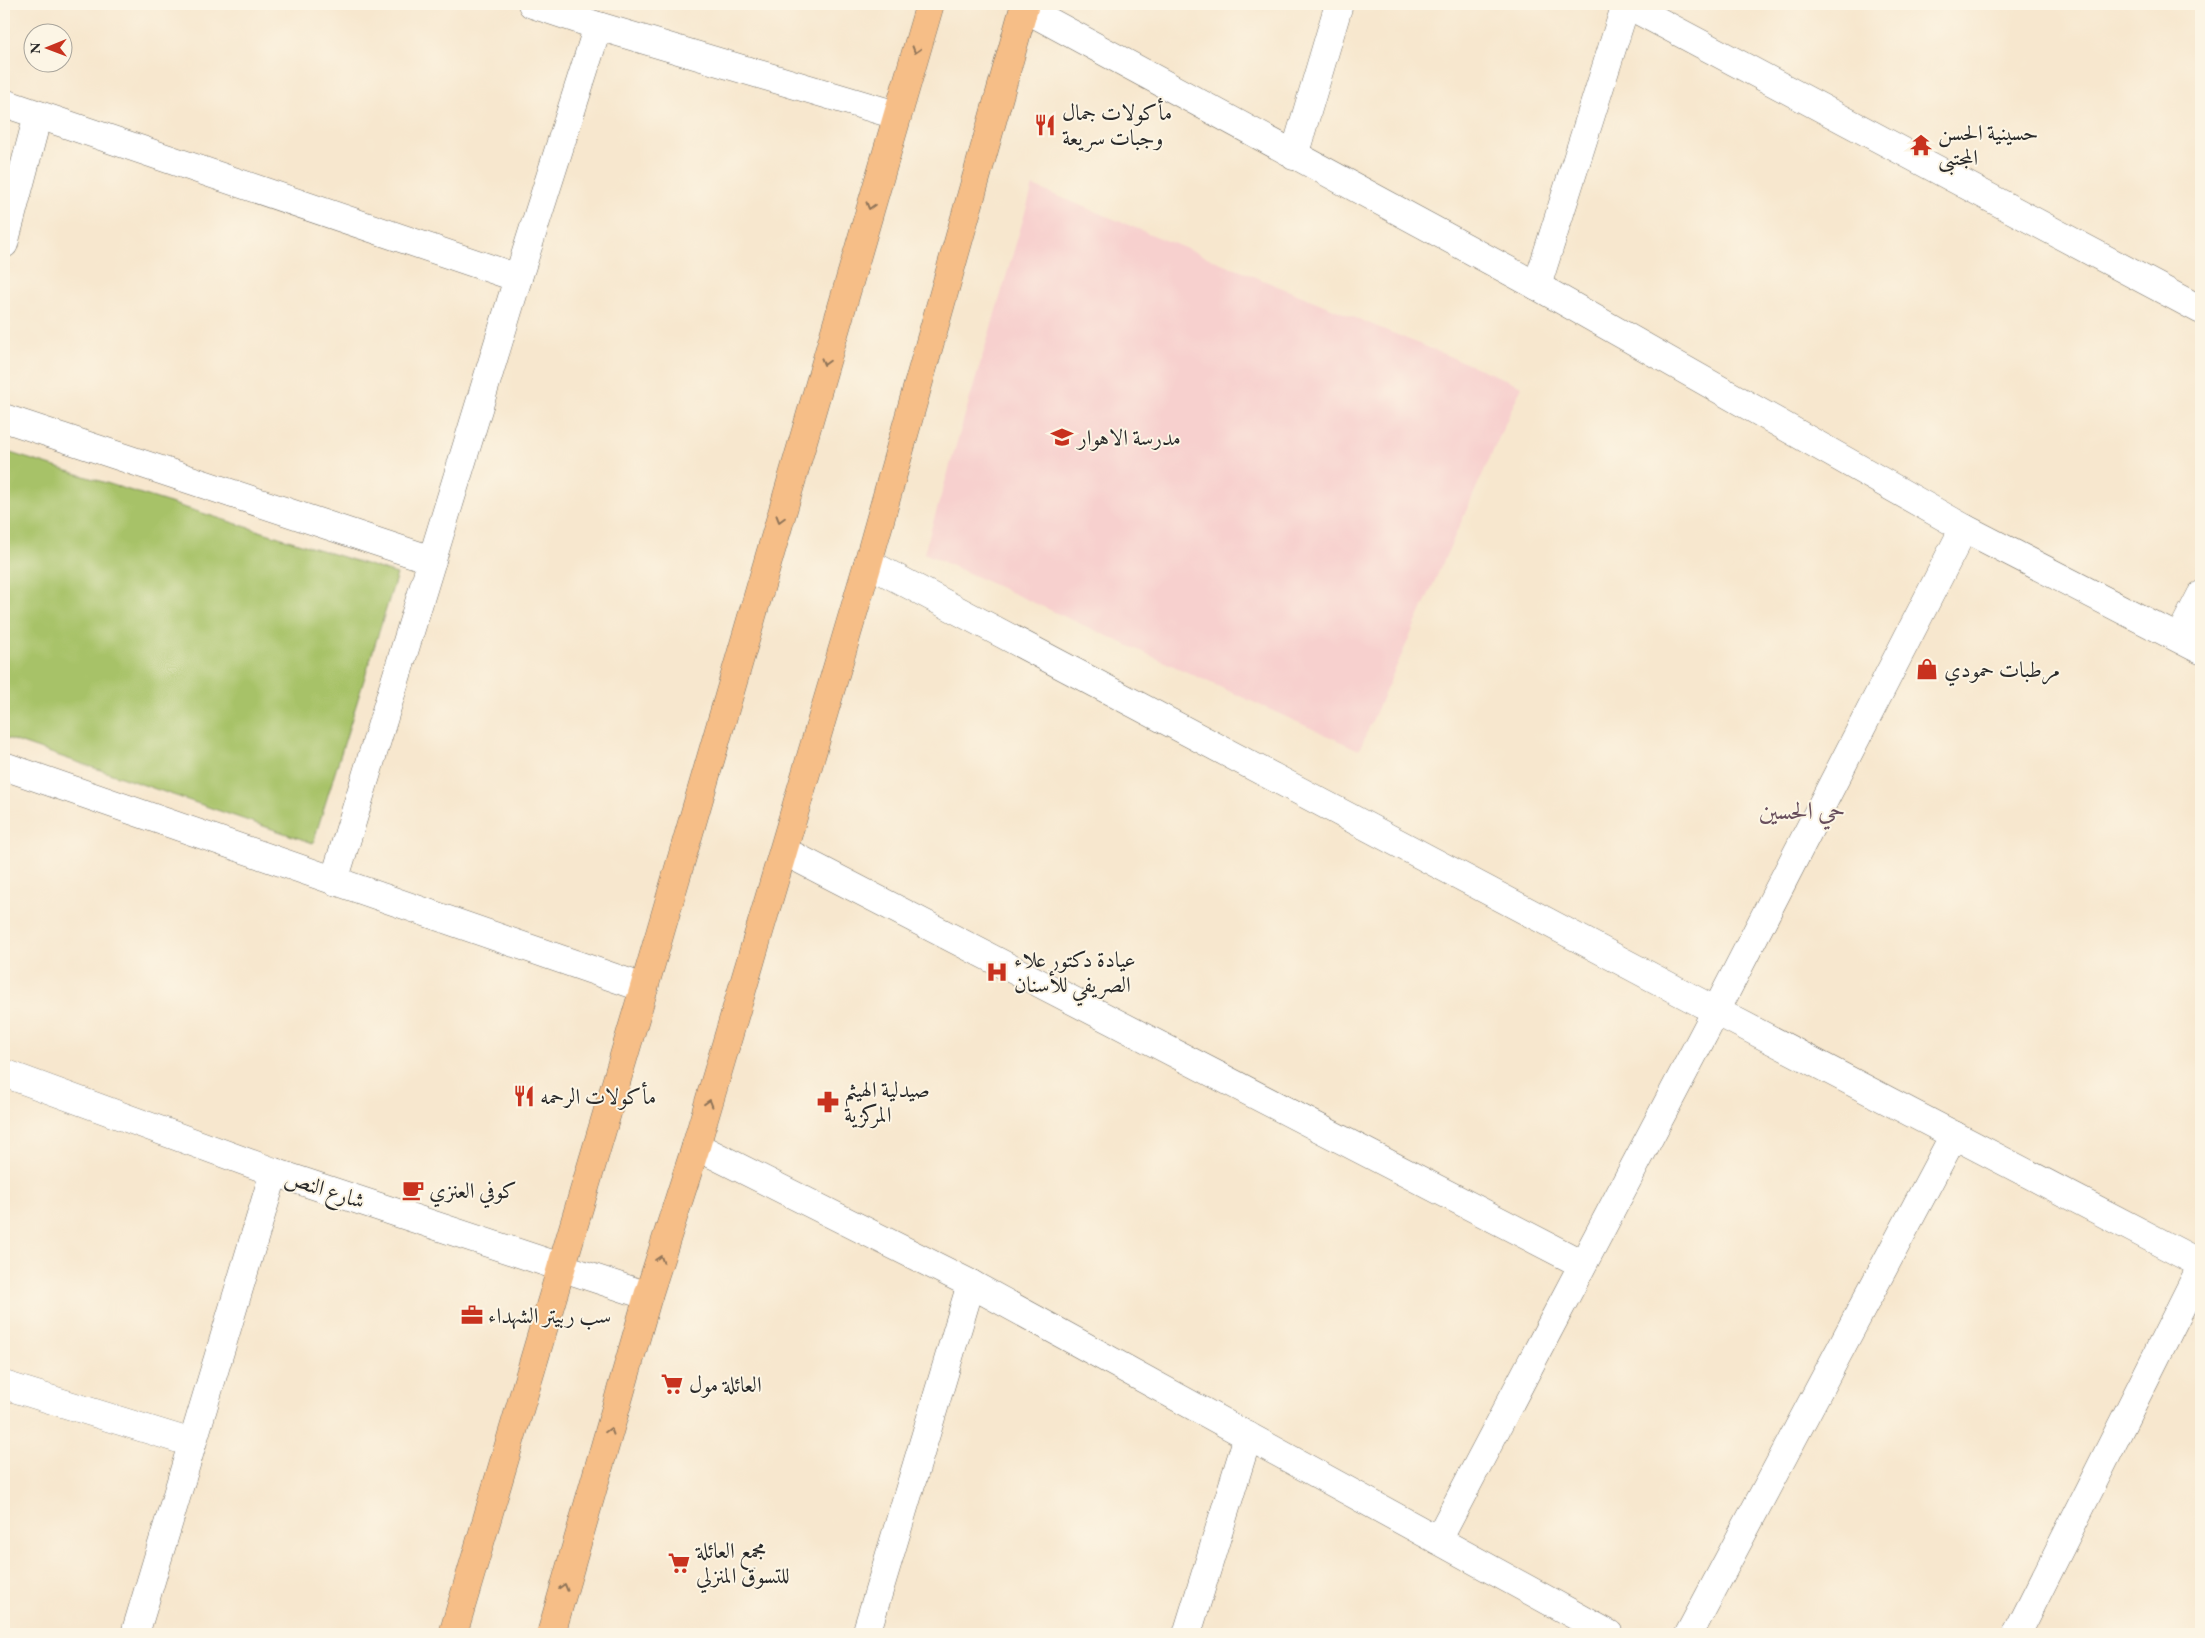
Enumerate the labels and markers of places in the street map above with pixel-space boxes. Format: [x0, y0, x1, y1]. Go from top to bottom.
place label: مأكولات جمال وجبات سريعة [1062, 97, 1172, 152]
restaurant icon: مأكولات جمال وجبات سريعة [1032, 112, 1058, 138]
place label: حسينية الحسن المجتبى [1938, 118, 2038, 176]
temple icon: حسينية الحسن المجتبى [1908, 132, 1934, 158]
place label: مدرسة الاهوار [1076, 423, 1181, 452]
school or university icon: مدرسة الاهوار [1049, 424, 1075, 450]
place label: مرطبات حمودي [1944, 655, 2060, 687]
shop icon: مرطبات حمودي [1914, 656, 1940, 682]
place label: عيادة دكتور علاء الصريفي للأسنان [1014, 945, 1136, 1007]
hospital icon: عيادة دكتور علاء الصريفي للأسنان [984, 959, 1010, 985]
place label: صيدلية الهيثم المركزية [844, 1075, 930, 1129]
place label: مأكولات الرحمه [540, 1081, 656, 1111]
restaurant icon: مأكولات الرحمه [511, 1083, 537, 1109]
pharmacy icon: صيدلية الهيثم المركزية [815, 1089, 841, 1115]
place label: كوفي العنزي [429, 1176, 517, 1209]
cafe icon: كوفي العنزي [400, 1177, 426, 1203]
place label: سب ربيتر الشهداء [488, 1301, 611, 1330]
office icon: سب ربيتر الشهداء [459, 1302, 485, 1328]
place label: العائلة مول [689, 1370, 762, 1399]
supermarket icon: العائلة مول [659, 1371, 685, 1397]
place label: مجمع العائلة للتسوق المنزلي [695, 1536, 790, 1594]
supermarket icon: مجمع العائلة للتسوق المنزلي [666, 1550, 692, 1576]

